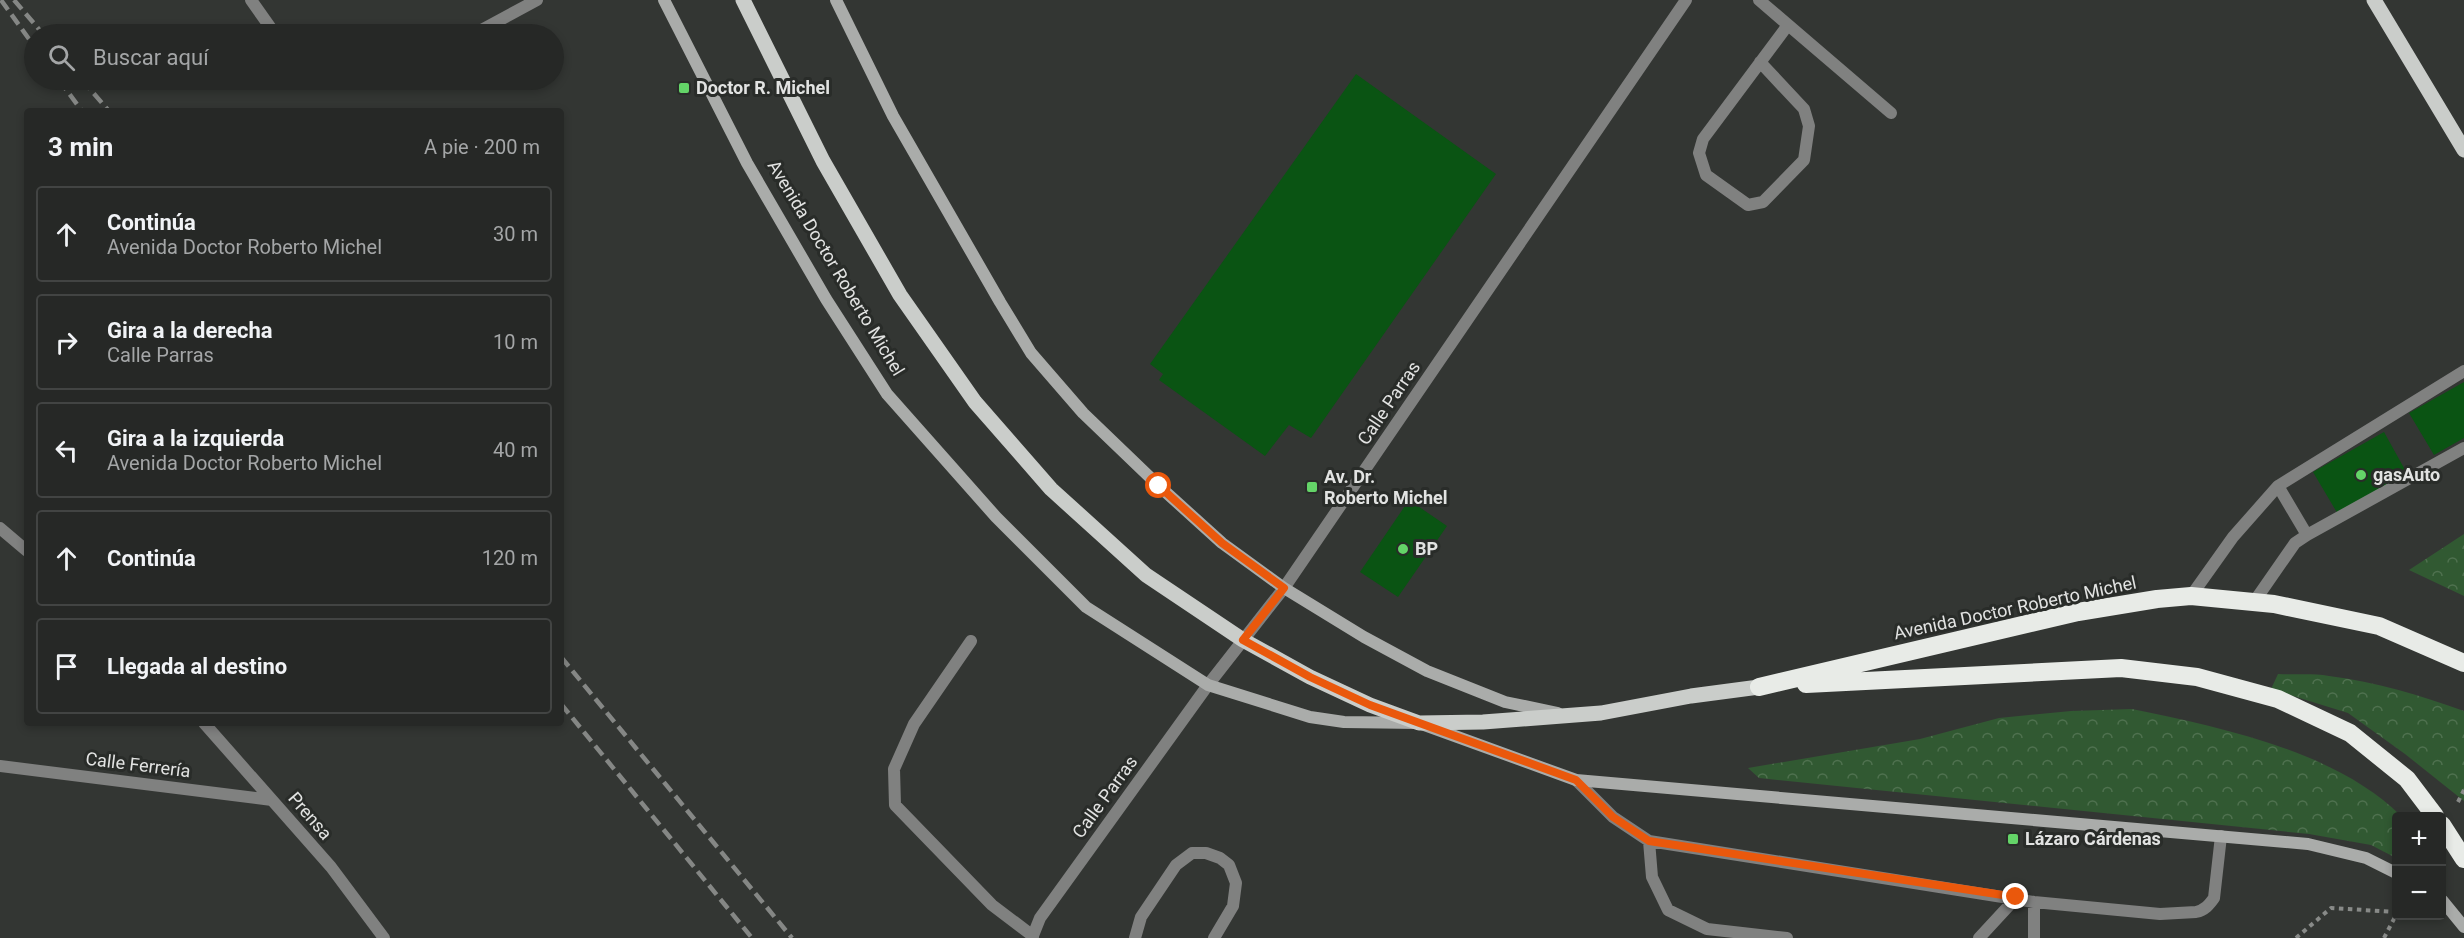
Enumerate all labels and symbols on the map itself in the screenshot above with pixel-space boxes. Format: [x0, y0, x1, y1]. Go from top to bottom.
place label: Doctor R. Michel [696, 77, 830, 98]
marker: Doctor R. Michel [677, 81, 691, 95]
street label: Avenida Doctor Roberto Michel [764, 156, 909, 379]
street label: Calle Parras [1353, 357, 1424, 448]
place label: gasAuto [2373, 464, 2440, 485]
place label: Av. Dr. Roberto Michel [1324, 466, 1448, 508]
marker: gasAuto [2354, 468, 2368, 482]
route start [1145, 472, 1171, 498]
marker: Av. Dr. Roberto Michel [1305, 480, 1319, 494]
place label: BP [1415, 538, 1438, 559]
marker: BP [1396, 542, 1410, 556]
street label: Avenida Doctor Roberto Michel [1892, 572, 2138, 644]
street label: Calle Ferrería [84, 748, 192, 781]
street label: Calle Parras [1068, 752, 1141, 842]
street label: Prensa [284, 788, 337, 844]
place label: Lázaro Cárdenas [2025, 828, 2161, 849]
marker: Lázaro Cárdenas [2006, 832, 2020, 846]
route end [2002, 883, 2028, 909]

